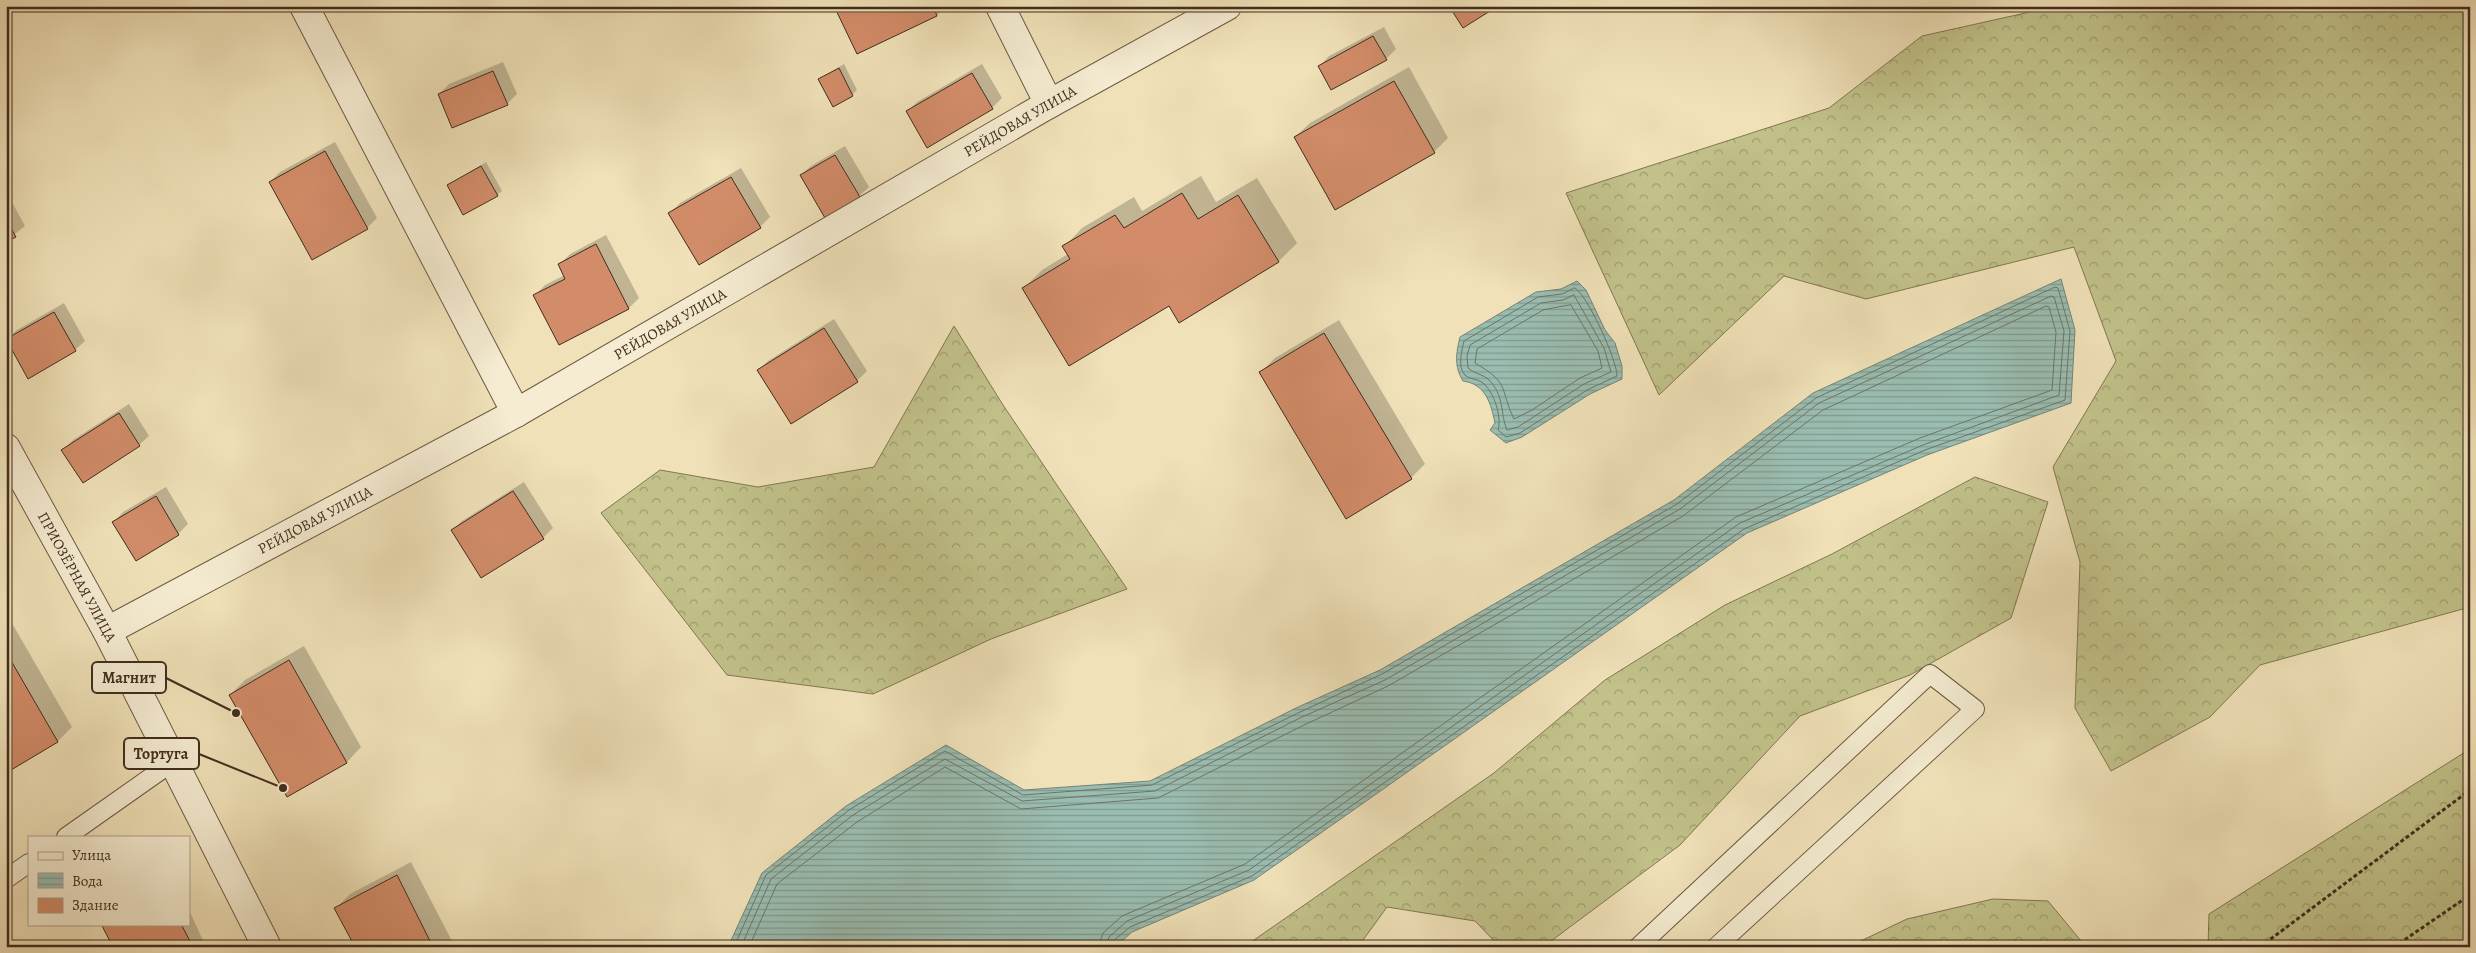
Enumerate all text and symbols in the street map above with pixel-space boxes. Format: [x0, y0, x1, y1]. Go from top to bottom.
street label: РЕЙДОВАЯ УЛИЦА [960, 81, 1080, 161]
street label: РЕЙДОВАЯ УЛИЦА [610, 284, 730, 364]
street label: РЕЙДОВАЯ УЛИЦА [254, 481, 376, 559]
street label: ПРИОЗЁРНАЯ УЛИЦА [33, 508, 121, 646]
callout: Магнит [92, 662, 166, 693]
text: Магнит [102, 667, 157, 689]
callout: Тортуга [124, 738, 199, 769]
text: Тортуга [134, 743, 189, 765]
legend [28, 836, 190, 926]
text: Улица [72, 845, 111, 865]
text: Вода [72, 871, 103, 891]
text: Здание [72, 895, 119, 915]

